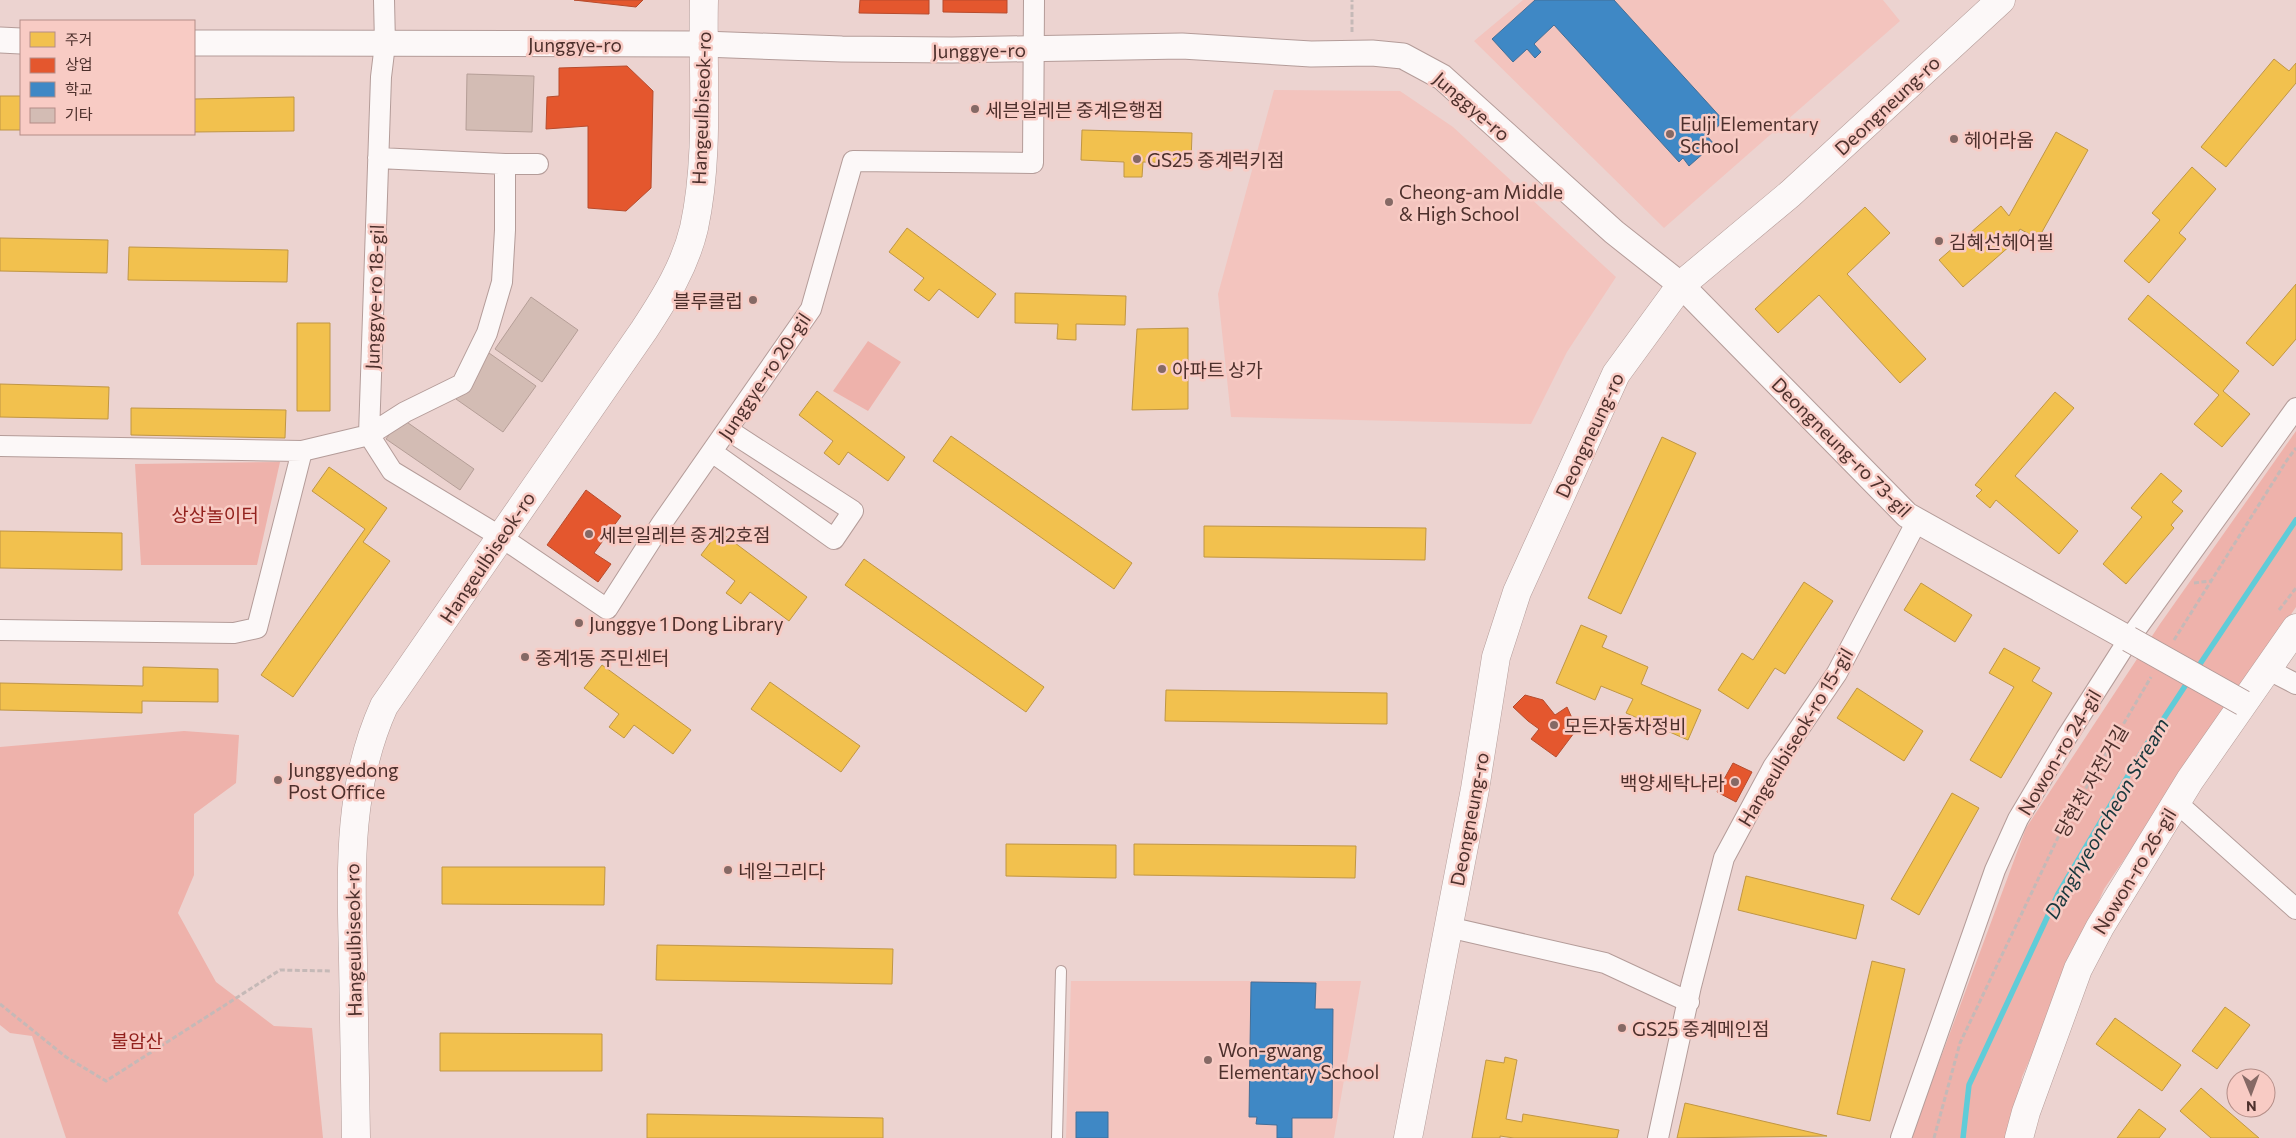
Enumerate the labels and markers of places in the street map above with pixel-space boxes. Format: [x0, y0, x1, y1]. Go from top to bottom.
place label: 세븐일레븐 중계은행점 [985, 98, 1163, 121]
marker: 세븐일레븐 중계은행점 [969, 103, 981, 115]
place label: Eulji Elementary School [1680, 112, 1819, 157]
marker: Eulji Elementary School [1664, 128, 1676, 140]
place label: 헤어라움 [1964, 128, 2034, 151]
marker: 헤어라움 [1948, 133, 1960, 145]
place label: GS25 중계럭키점 [1147, 148, 1285, 171]
marker: GS25 중계럭키점 [1131, 153, 1143, 165]
place label: Cheong-am Middle & High School [1399, 180, 1563, 225]
marker: Cheong-am Middle & High School [1383, 196, 1395, 208]
place label: 김혜선헤어필 [1949, 230, 2054, 253]
marker: 김혜선헤어필 [1933, 235, 1945, 247]
place label: 블루클럽 [673, 289, 743, 312]
marker: 블루클럽 [747, 294, 759, 306]
place label: 아파트 상가 [1172, 358, 1263, 381]
marker: 아파트 상가 [1156, 363, 1168, 375]
place label: 세븐일레븐 중계2호점 [599, 523, 771, 546]
marker: 세븐일레븐 중계2호점 [583, 528, 595, 540]
place label: Junggye 1 Dong Library [589, 612, 784, 635]
marker: Junggye 1 Dong Library [573, 617, 585, 629]
place label: 중계1동 주민센터 [535, 646, 669, 669]
marker: 중계1동 주민센터 [519, 651, 531, 663]
place label: 모든자동차정비 [1564, 714, 1686, 737]
marker: 모든자동차정비 [1548, 719, 1560, 731]
place label: Junggyedong Post Office [288, 758, 399, 803]
place label: 백양세탁나라 [1620, 771, 1725, 794]
marker: Junggyedong Post Office [272, 774, 284, 786]
marker: 백양세탁나라 [1729, 776, 1741, 788]
place label: 네일그리다 [738, 859, 825, 882]
marker: 네일그리다 [722, 864, 734, 876]
place label: GS25 중계메인점 [1632, 1017, 1770, 1040]
marker: GS25 중계메인점 [1616, 1022, 1628, 1034]
place label: Won-gwang Elementary School [1218, 1038, 1379, 1083]
marker: Won-gwang Elementary School [1202, 1054, 1214, 1066]

